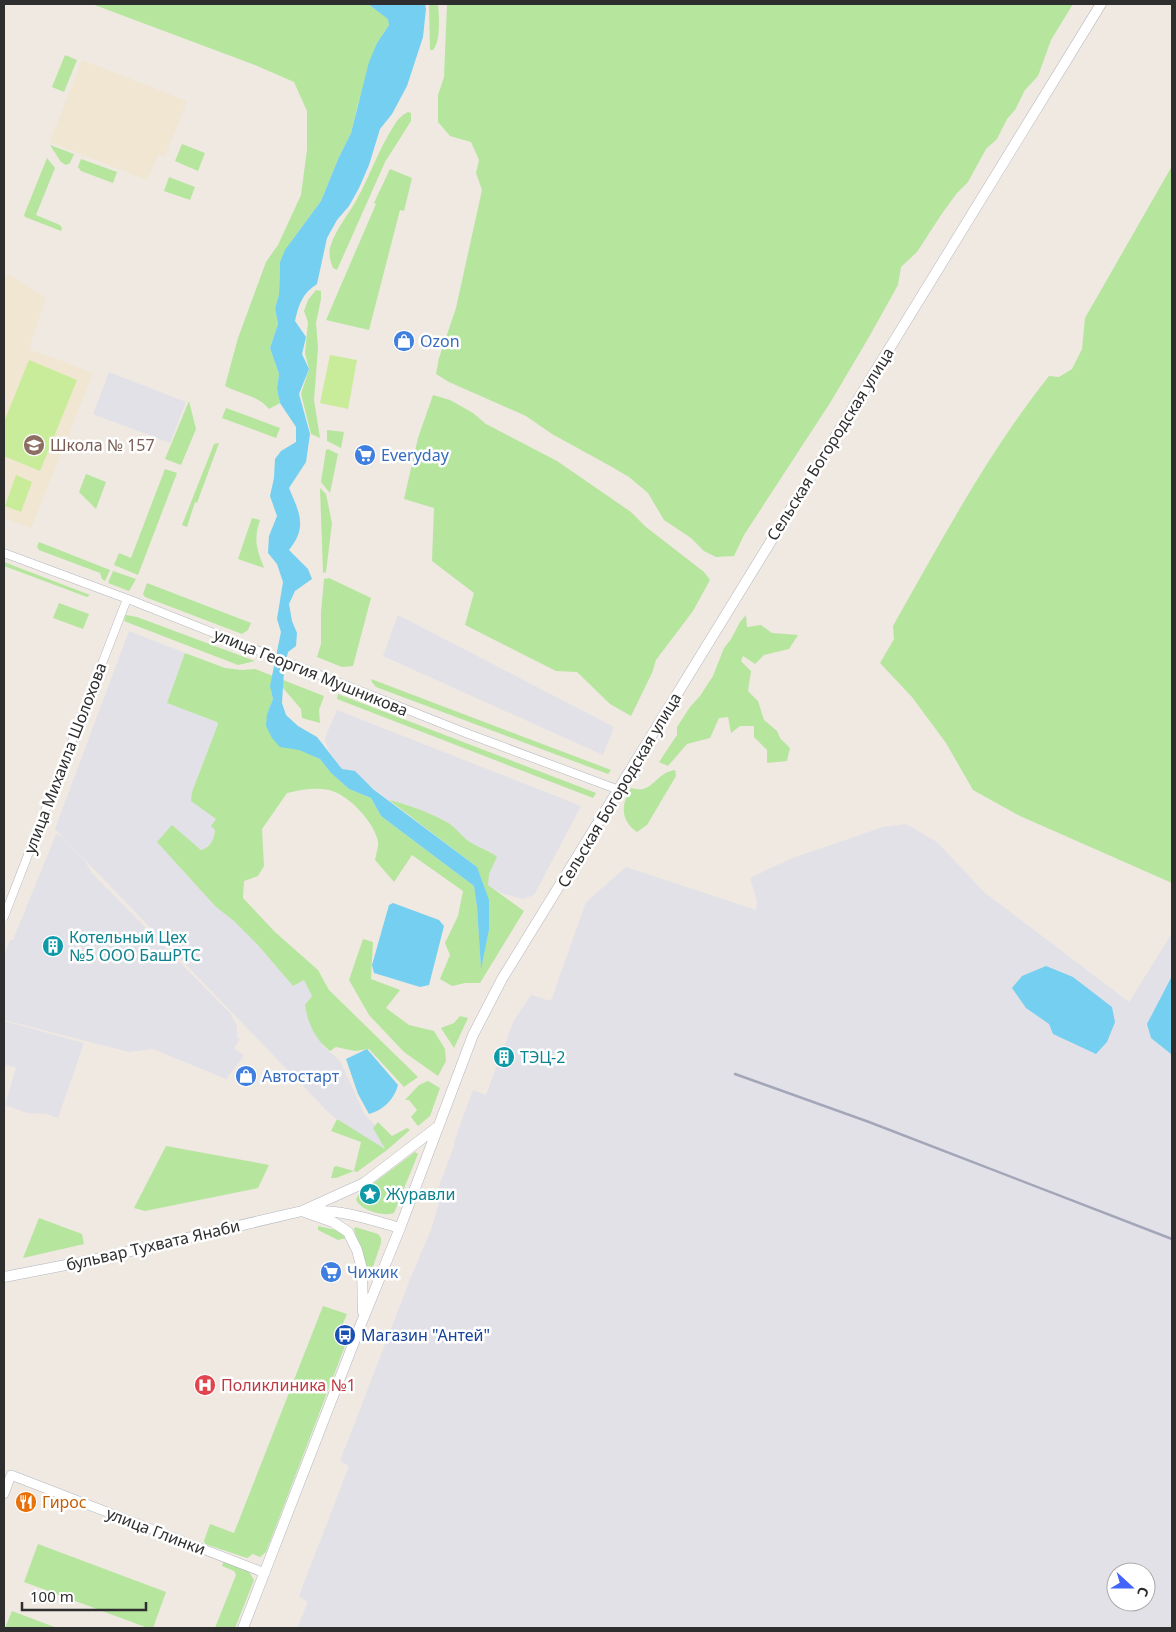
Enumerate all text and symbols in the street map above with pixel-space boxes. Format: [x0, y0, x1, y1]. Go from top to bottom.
shop icon: Ozon [392, 329, 416, 353]
place label: Ozon [420, 330, 460, 352]
street label: Сельская Богородская улица [761, 343, 899, 545]
school or university icon: Школа № 157 [22, 433, 46, 457]
place label: Школа № 157 [50, 434, 155, 456]
supermarket icon: Everyday [353, 443, 377, 467]
place label: Everyday [381, 444, 450, 466]
street label: улица Георгия Мушникова [211, 623, 411, 721]
street label: улица Михаила Шолохова [18, 659, 112, 857]
street label: Сельская Богородская улица [552, 688, 686, 892]
place label: Котельный Цех №5 ООО БашРТС [69, 926, 201, 966]
building icon: Котельный Цех №5 ООО БашРТС [41, 934, 65, 958]
building icon: ТЭЦ-2 [492, 1045, 516, 1069]
place label: ТЭЦ-2 [520, 1046, 565, 1068]
shop icon: Автостарт [234, 1064, 258, 1088]
place label: Автостарт [262, 1065, 340, 1087]
place icon: Журавли [358, 1182, 382, 1206]
place label: Журавли [386, 1183, 455, 1205]
street label: бульвар Тухвата Янаби [64, 1214, 242, 1276]
supermarket icon: Чижик [319, 1260, 343, 1284]
place label: Чижик [347, 1261, 399, 1283]
bus stop icon: Магазин "Антей" [333, 1323, 357, 1347]
place label: Магазин "Антей" [361, 1324, 490, 1346]
hospital icon: Поликлиника №1 [193, 1373, 217, 1397]
place label: Поликлиника №1 [221, 1374, 356, 1396]
restaurant icon: Гирос [14, 1490, 38, 1514]
place label: Гирос [42, 1491, 87, 1513]
street label: улица Глинки [103, 1502, 209, 1560]
north arrow [1106, 1562, 1156, 1612]
scale bar [22, 1580, 146, 1612]
text: С [1133, 1584, 1154, 1599]
text: 100 m [30, 1586, 74, 1606]

